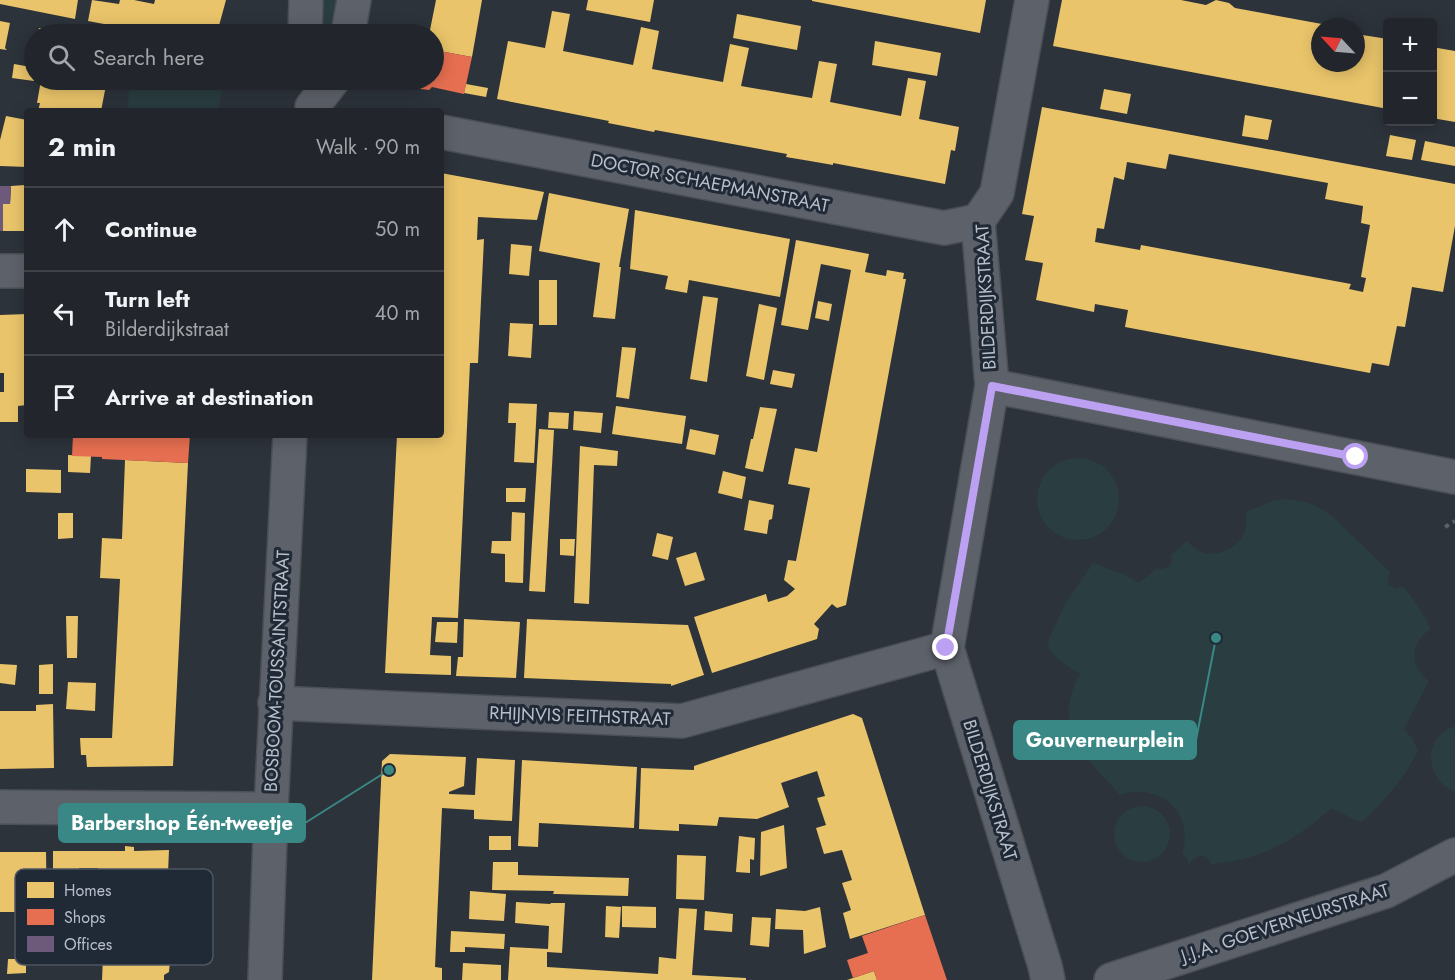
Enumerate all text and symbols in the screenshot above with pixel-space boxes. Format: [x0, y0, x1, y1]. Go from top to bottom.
north arrow [1311, 18, 1365, 72]
map controls [1383, 18, 1437, 126]
button: + [1383, 18, 1437, 72]
search box [24, 24, 444, 90]
icon: search [45, 41, 78, 74]
text: Search here [93, 41, 204, 73]
button: − [1383, 72, 1437, 126]
text: 2 min [48, 128, 116, 166]
text: Walk · 90 m [316, 133, 420, 162]
street label: DOCTOR SCHAEPMANSTRAAT [589, 147, 832, 219]
icon: ahead [48, 213, 81, 246]
text: Continue [105, 213, 197, 245]
text: 50 m [375, 215, 420, 244]
street label: BILDERDIJKSTRAAT [969, 223, 1003, 370]
text: Turn left [105, 283, 190, 315]
icon: left [48, 297, 81, 330]
text: 40 m [375, 299, 420, 328]
text: Bilderdijkstraat [105, 315, 229, 344]
icon: arrive [48, 381, 81, 414]
text: Arrive at destination [105, 381, 314, 413]
route start [1342, 443, 1368, 469]
street label: BOSBOOM-TOUSSAINTSTRAAT [258, 549, 296, 793]
route end [932, 634, 958, 660]
street label: RHIJNVIS FEITHSTRAAT [489, 700, 672, 732]
street label: BILDERDIJKSTRAAT [956, 717, 1024, 864]
callout: Gouverneurplein [1014, 721, 1196, 759]
text: Gouverneurplein [1026, 726, 1184, 755]
callout: Barbershop Één-tweetje [59, 804, 305, 842]
text: Barbershop Één-tweetje [71, 808, 293, 838]
legend [15, 869, 213, 965]
street label: J.J.A. GOEVERNEURSTRAAT [1176, 877, 1393, 970]
text: Homes [64, 879, 111, 902]
text: Shops [64, 906, 105, 929]
text: Offices [64, 933, 112, 956]

